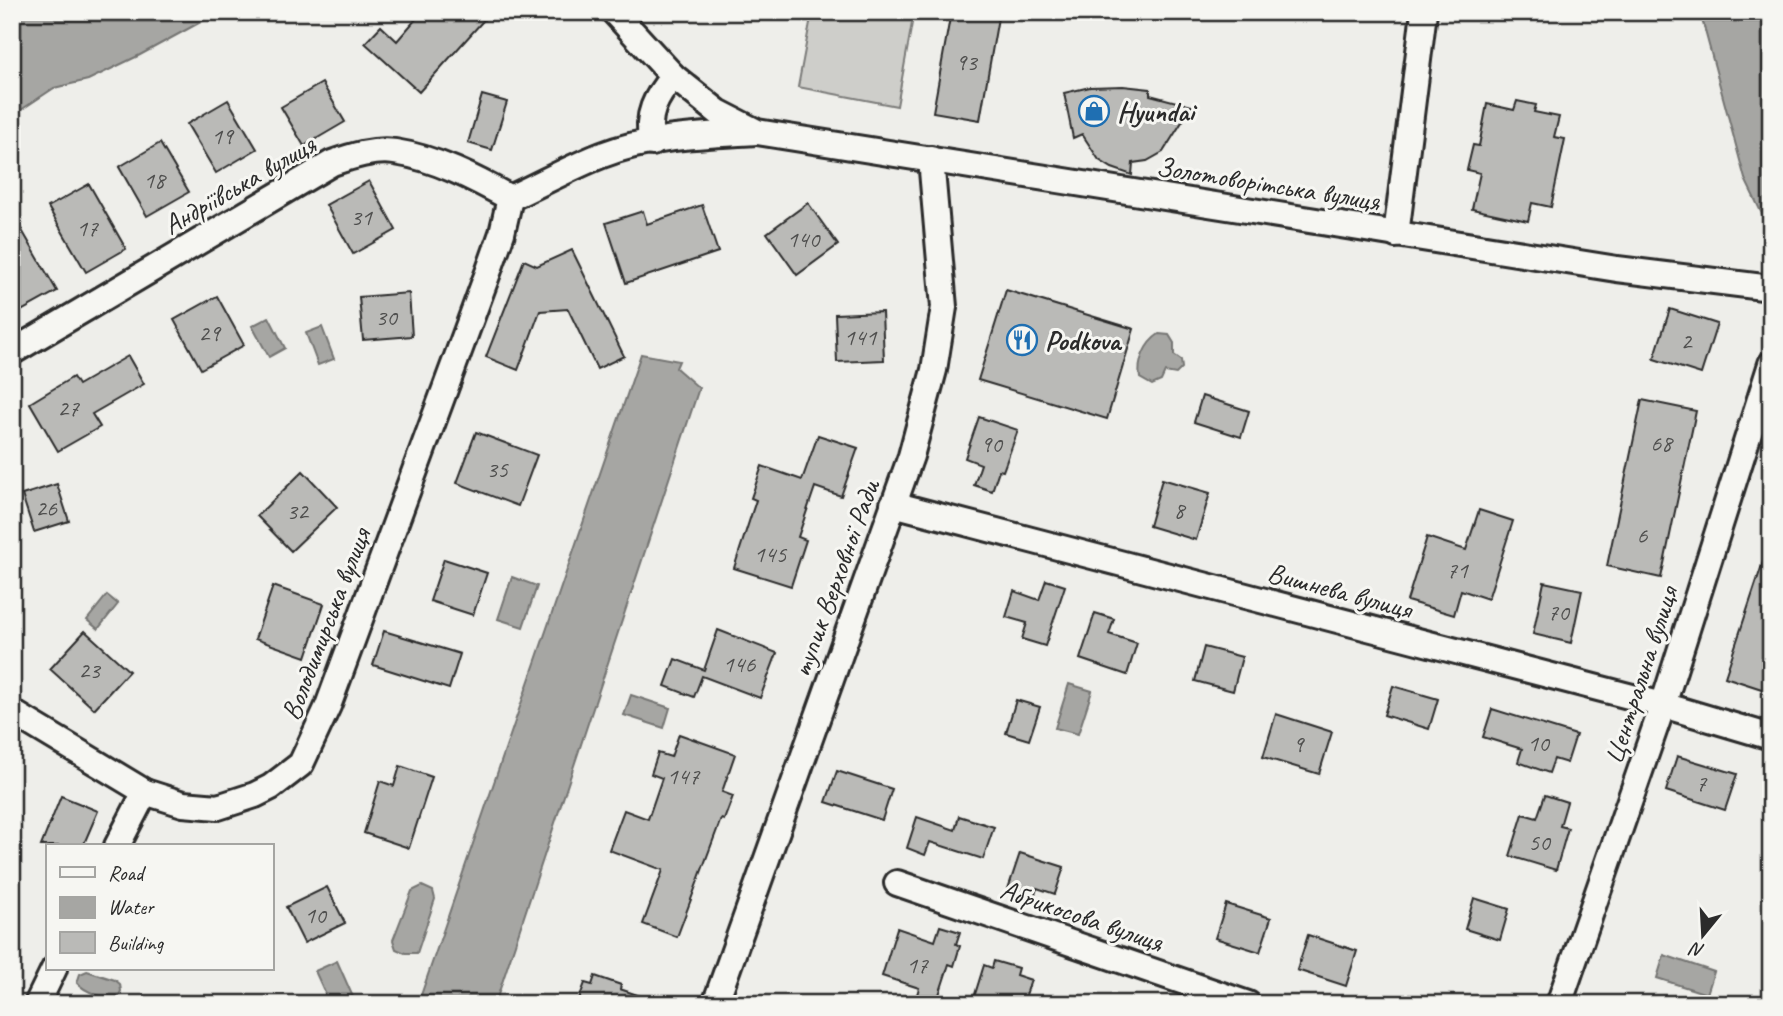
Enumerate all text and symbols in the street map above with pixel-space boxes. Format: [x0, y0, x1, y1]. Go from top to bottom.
house number: 93 [955, 47, 979, 77]
shop icon: Hyundai [1077, 94, 1111, 128]
place label: Hyundai [1117, 94, 1198, 129]
house number: 19 [211, 121, 235, 151]
street label: Андріївська вулиця [157, 126, 322, 242]
street label: Золотоворітська вулиця [1154, 149, 1383, 219]
house number: 18 [143, 165, 167, 195]
house number: 31 [350, 202, 373, 232]
house number: 17 [76, 213, 99, 243]
house number: 140 [787, 224, 821, 254]
house number: 30 [375, 302, 399, 332]
house number: 29 [198, 318, 222, 348]
house number: 141 [844, 322, 877, 352]
restaurant icon: Podkova [1005, 323, 1039, 357]
place label: Podkova [1045, 323, 1123, 358]
house number: 2 [1681, 326, 1694, 356]
house number: 27 [57, 393, 80, 423]
house number: 68 [1650, 428, 1674, 458]
house number: 90 [980, 429, 1004, 459]
house number: 35 [486, 454, 509, 484]
street label: тупик Верховної Ради [784, 474, 888, 681]
house number: 26 [35, 493, 58, 523]
house number: 8 [1174, 495, 1187, 525]
house number: 32 [286, 496, 310, 526]
house number: 6 [1637, 520, 1649, 550]
street label: Володимирська вулиця [273, 521, 379, 725]
house number: 145 [754, 539, 787, 569]
street label: Вишнева вулиця [1264, 554, 1418, 627]
house number: 71 [1446, 555, 1469, 585]
street label: Центральна вулиця [1595, 580, 1686, 768]
house number: 70 [1547, 597, 1571, 627]
house number: 146 [723, 649, 756, 679]
house number: 23 [78, 655, 102, 685]
house number: 10 [1527, 728, 1551, 758]
house number: 9 [1293, 729, 1306, 759]
house number: 147 [667, 761, 700, 791]
house number: 7 [1696, 768, 1708, 798]
house number: 50 [1528, 827, 1552, 857]
legend [46, 844, 273, 970]
text: Road [108, 860, 147, 886]
street label: Абрикосова вулиця [996, 871, 1168, 960]
text: Water [108, 894, 155, 920]
house number: 10 [304, 900, 328, 930]
north arrow [1668, 900, 1738, 970]
text: Building [108, 930, 165, 956]
text: N [1686, 936, 1707, 963]
house number: 17 [906, 950, 929, 980]

